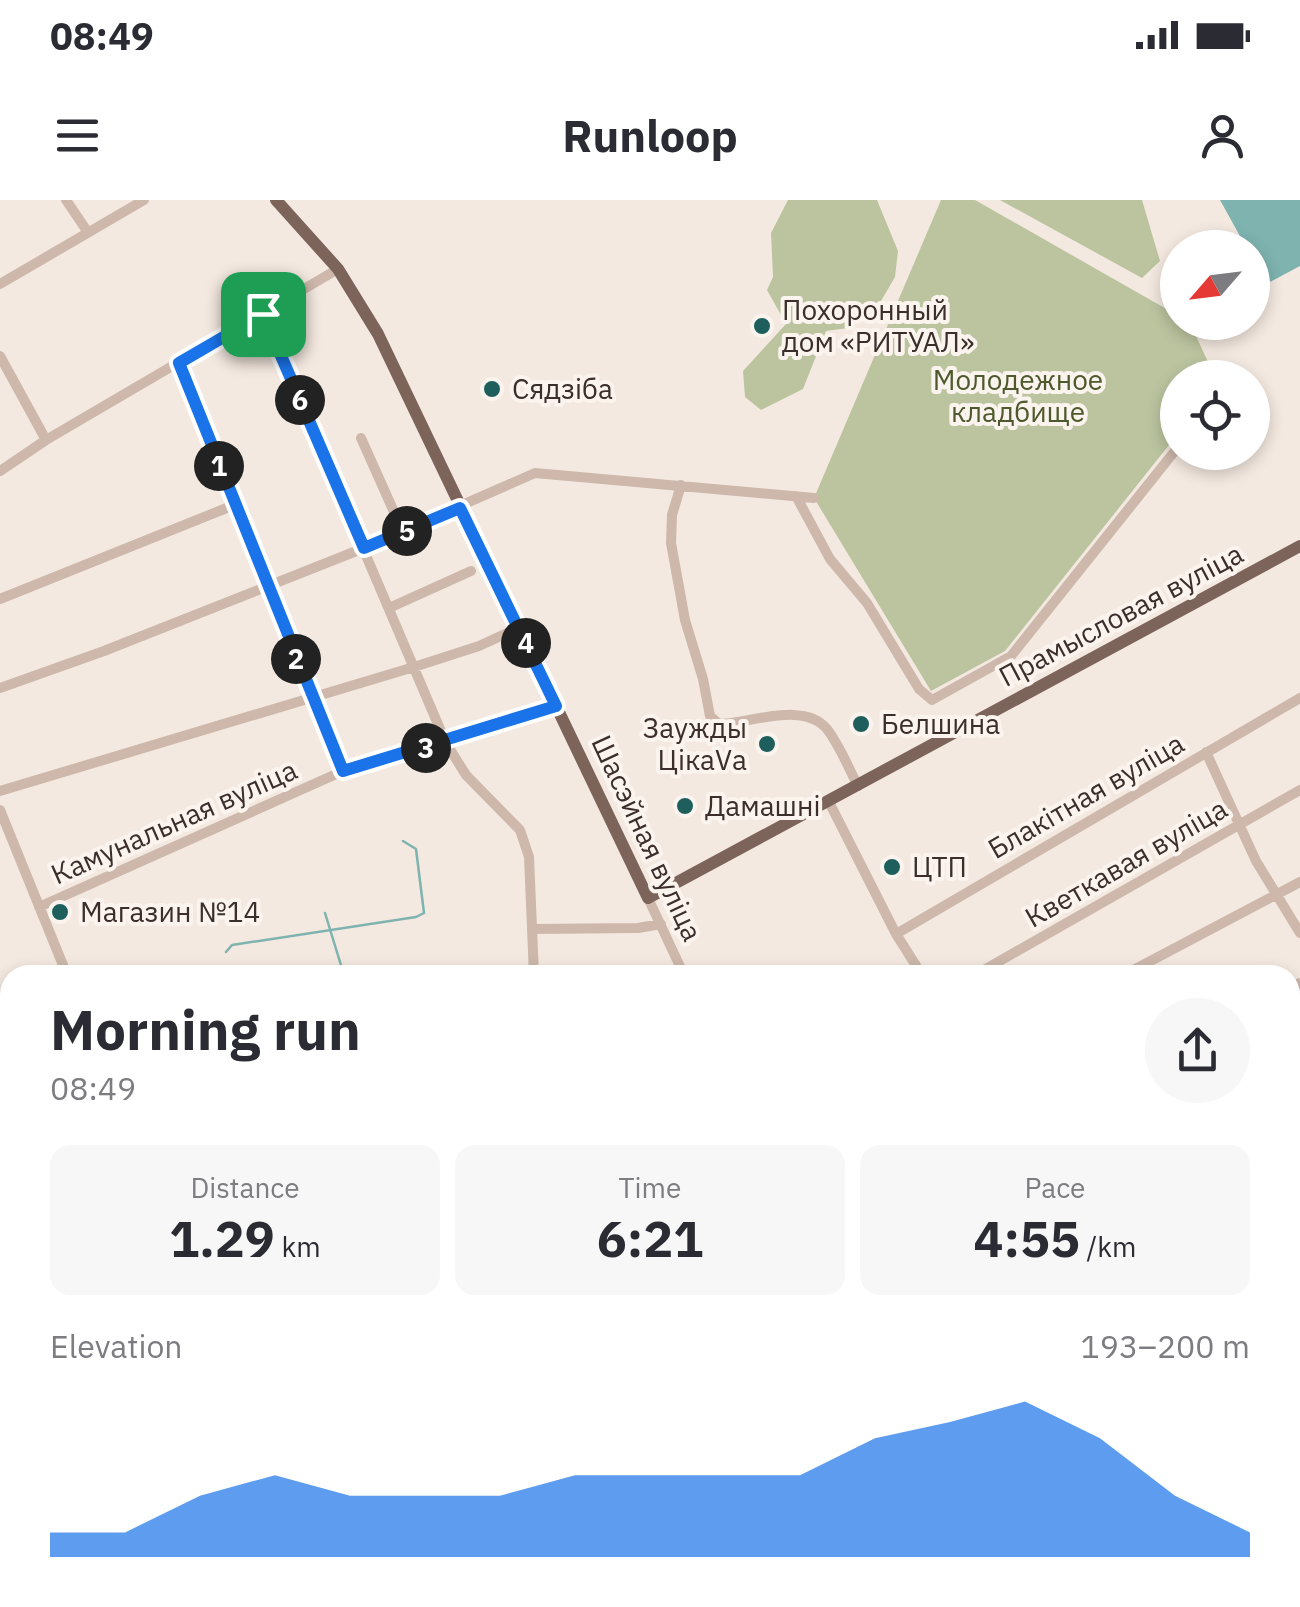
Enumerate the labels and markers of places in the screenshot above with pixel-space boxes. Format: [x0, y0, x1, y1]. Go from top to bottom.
pin [221, 272, 306, 357]
place label: Похоронный дом «РИТУАЛ» [782, 291, 974, 360]
marker: Похоронный дом «РИТУАЛ» [751, 315, 773, 337]
place label: Сядзіба [512, 370, 613, 407]
pin: 6 [275, 375, 325, 425]
marker: Сядзіба [481, 378, 503, 400]
pin: 1 [194, 441, 244, 491]
pin: 5 [382, 506, 432, 556]
pin: 4 [501, 618, 551, 668]
pin: 2 [271, 634, 321, 684]
place label: Белшина [881, 705, 1000, 742]
place label: Заужды ЦікаVа [643, 709, 747, 778]
marker: Белшина [850, 713, 872, 735]
pin: 3 [401, 723, 451, 773]
marker: Заужды ЦікаVа [756, 733, 778, 755]
place label: Дамашні [705, 787, 820, 824]
marker: Дамашні [674, 795, 696, 817]
place label: ЦТП [912, 848, 967, 885]
marker: ЦТП [881, 856, 903, 878]
place label: Магазин №14 [80, 893, 260, 930]
marker: Магазин №14 [49, 901, 71, 923]

